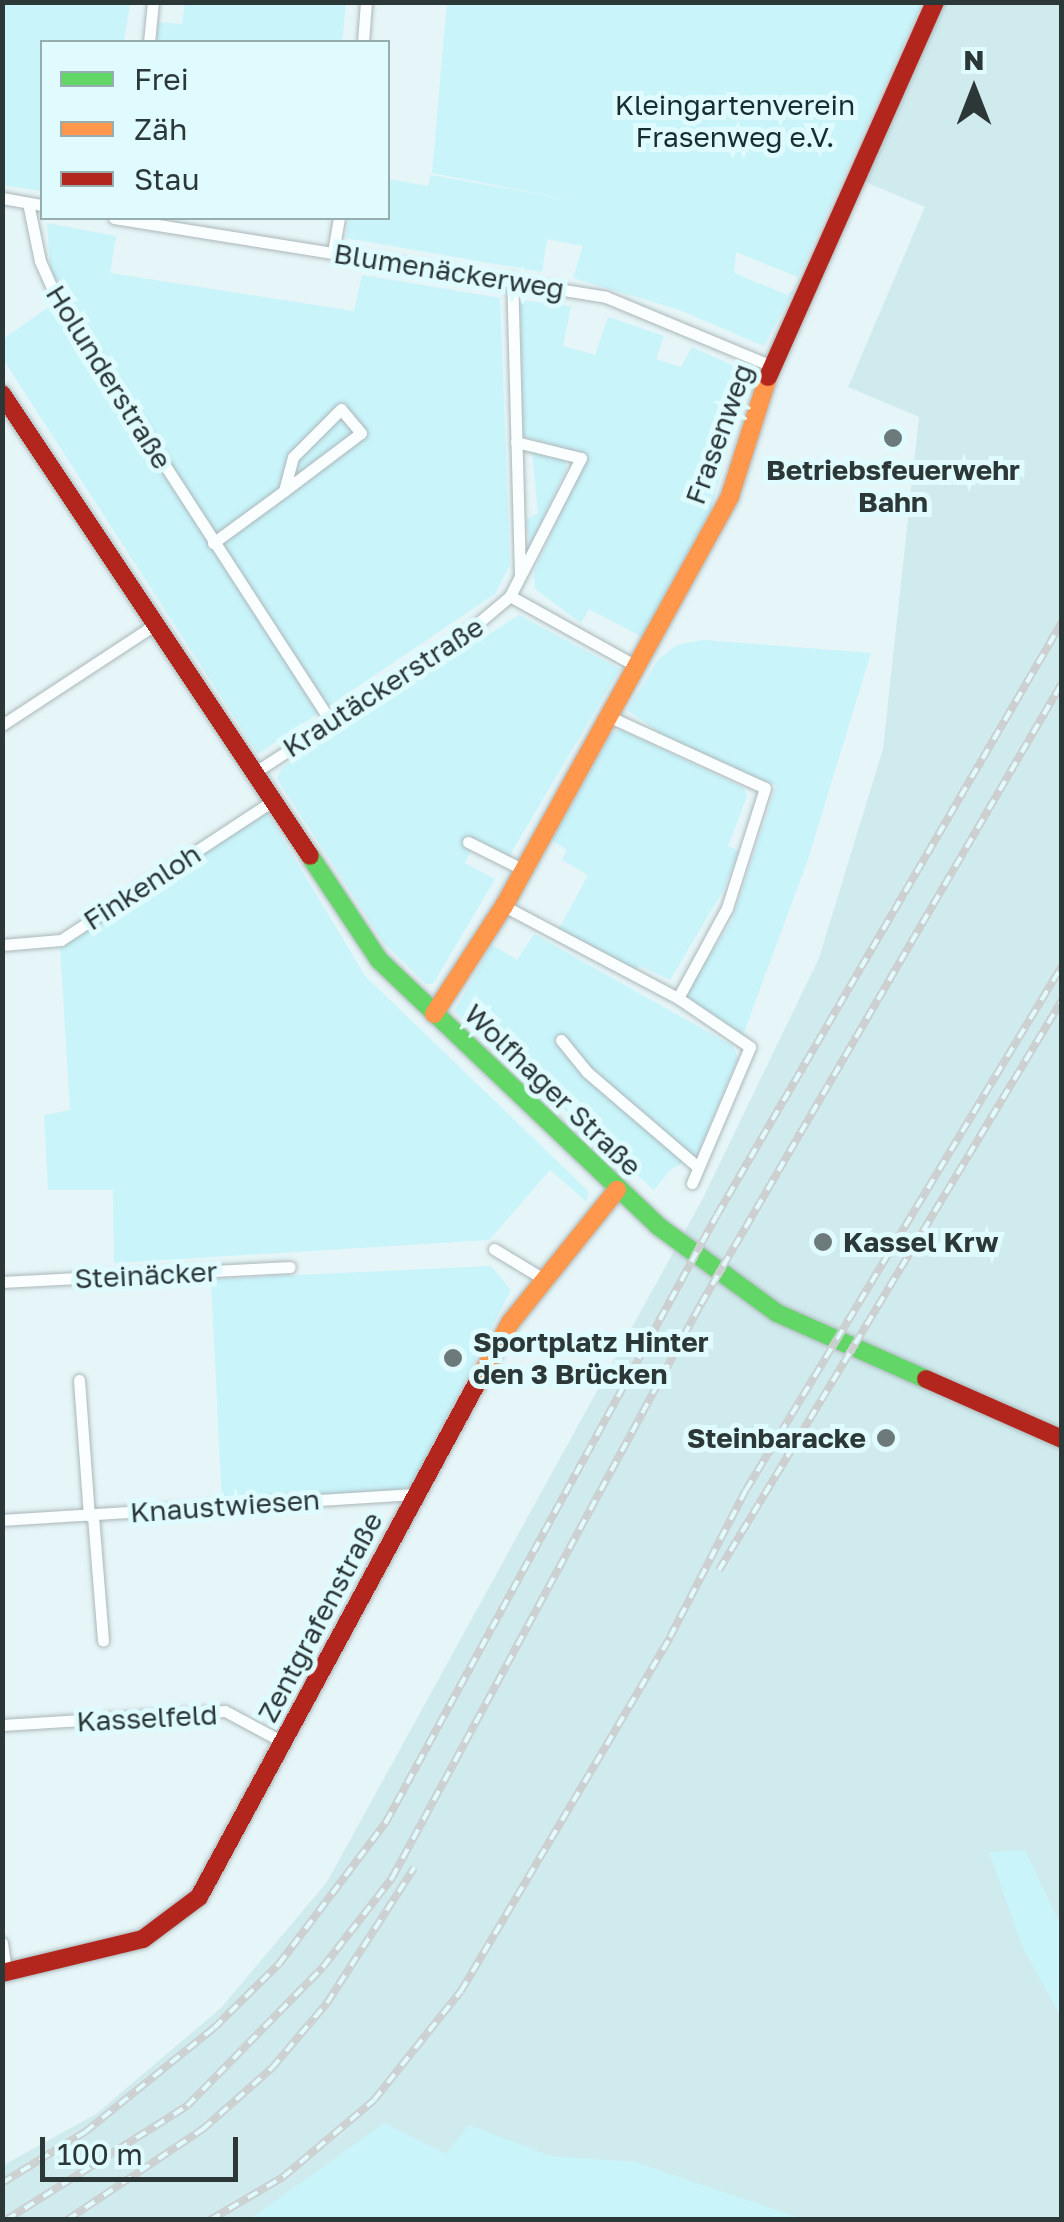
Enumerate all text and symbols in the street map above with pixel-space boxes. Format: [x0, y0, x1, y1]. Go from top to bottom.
legend [40, 40, 390, 220]
north arrow [924, 40, 1024, 140]
text: N [963, 43, 985, 76]
text: Frei [134, 61, 189, 97]
park label: Kleingartenverein Frasenweg e.V. [615, 88, 855, 154]
text: Zäh [134, 111, 187, 147]
text: Stau [134, 161, 200, 197]
street label: Blumenäckerweg [331, 236, 567, 306]
street label: Holunderstraße [39, 279, 179, 475]
street label: Frasenweg [678, 359, 760, 509]
marker: Betriebsfeuerwehr Bahn [882, 427, 904, 449]
place label: Betriebsfeuerwehr Bahn [766, 453, 1020, 519]
street label: Krautäckerstraße [276, 610, 490, 764]
street label: Finkenloh [77, 837, 207, 937]
street label: Wolfhager Straße [457, 997, 649, 1183]
place label: Kassel Krw [843, 1225, 999, 1259]
marker: Kassel Krw [812, 1231, 834, 1253]
street label: Steinäcker [74, 1254, 218, 1296]
place label: Sportplatz Hinter den 3 Brücken [473, 1325, 709, 1391]
marker: Sportplatz Hinter den 3 Brücken [442, 1347, 464, 1369]
place label: Steinbaracke [687, 1421, 866, 1455]
marker: Steinbaracke [875, 1427, 897, 1449]
street label: Knaustwiesen [129, 1483, 321, 1529]
street label: Zentgrafenstraße [251, 1506, 389, 1728]
street label: Kasselfeld [76, 1698, 218, 1738]
scale bar [45, 2117, 242, 2179]
text: 100 m [57, 2136, 143, 2172]

